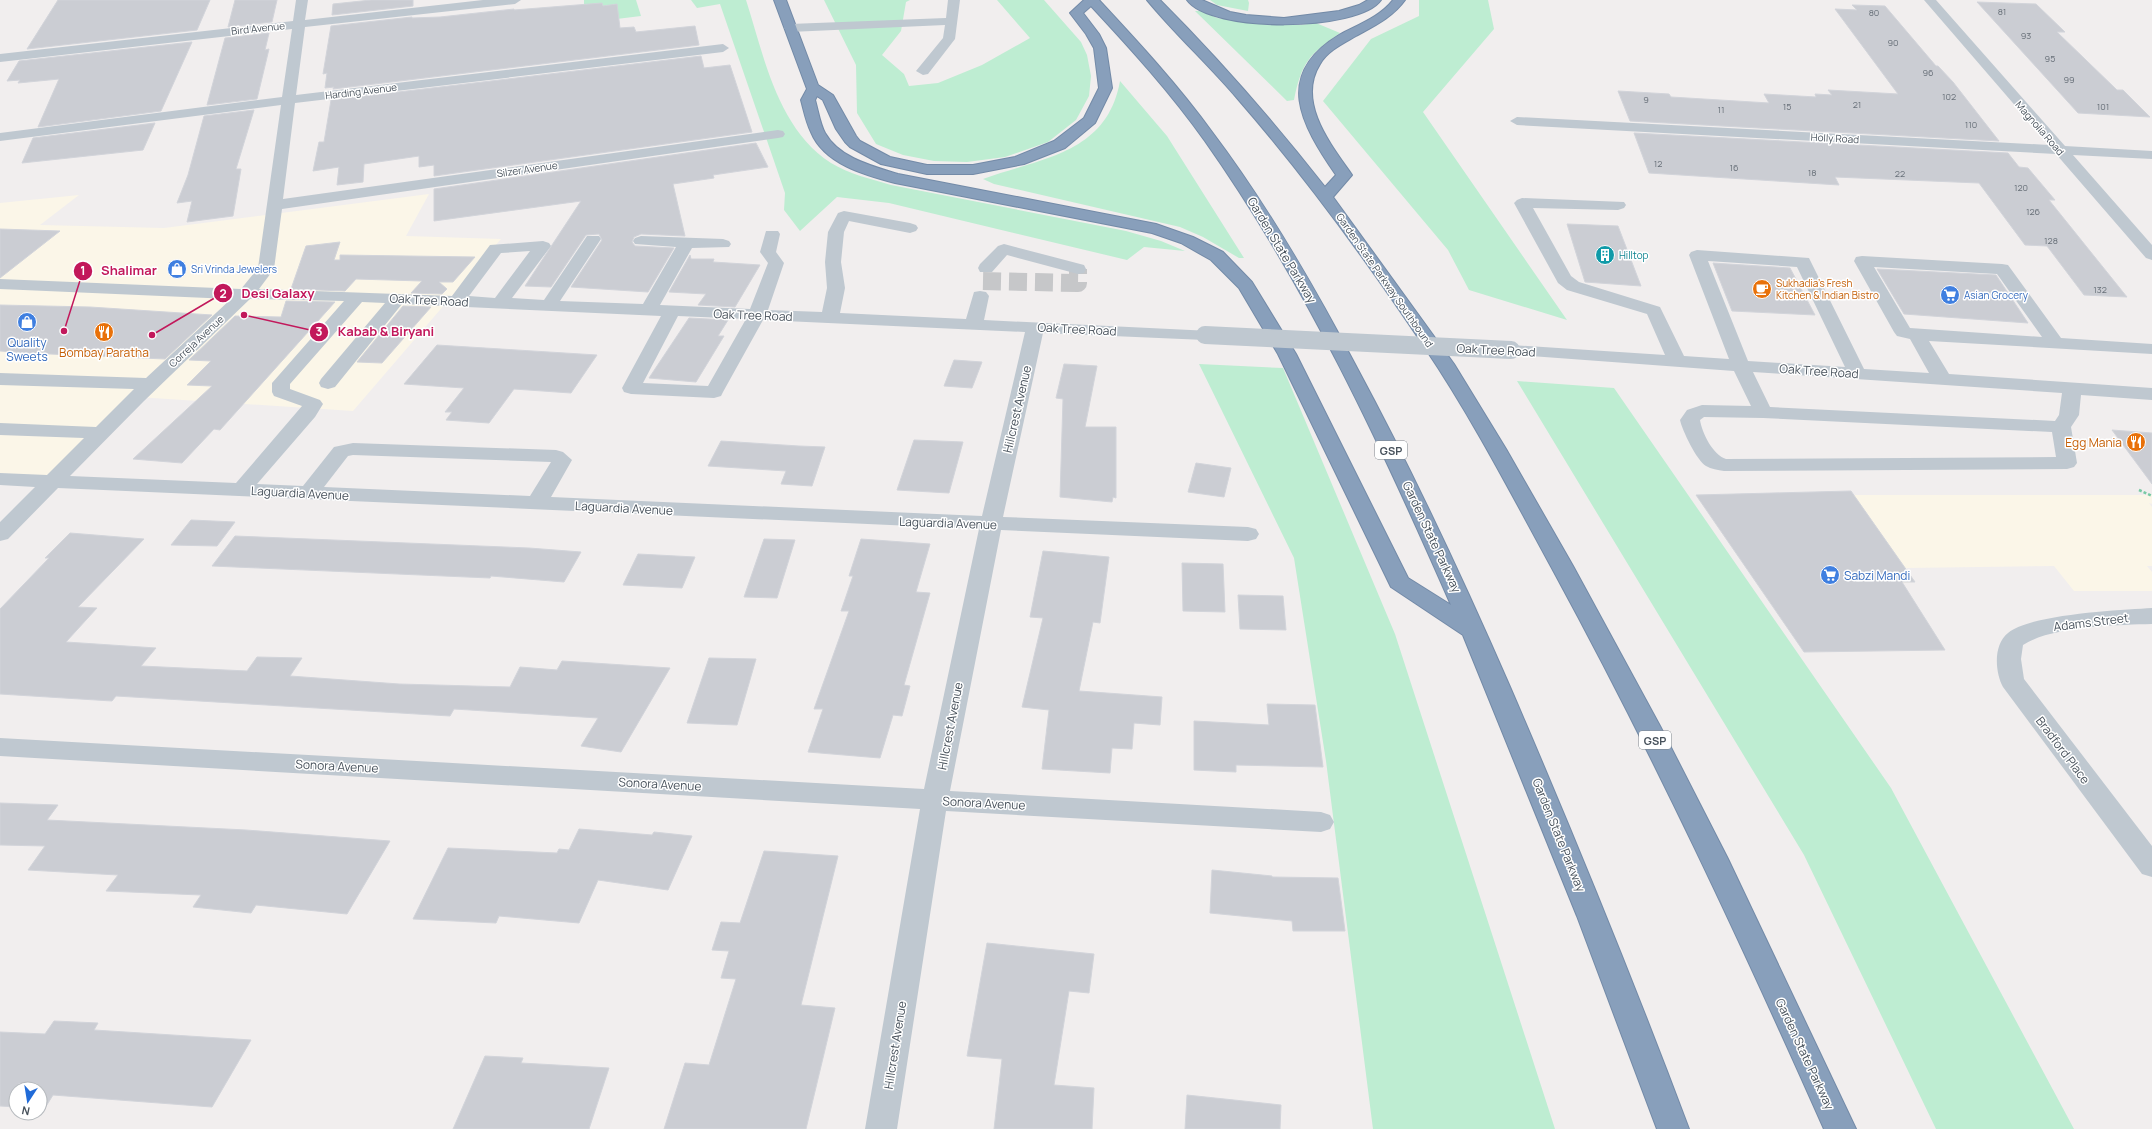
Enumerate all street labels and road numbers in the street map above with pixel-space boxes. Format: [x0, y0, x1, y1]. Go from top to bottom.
street label: Bird Avenue [230, 18, 286, 38]
street label: Harding Avenue [324, 80, 398, 102]
street label: Magnolia Road [2013, 98, 2068, 158]
street label: Holly Road [1810, 130, 1860, 146]
street label: Silzer Avenue [496, 158, 559, 180]
street label: Garden State Parkway [1244, 194, 1321, 307]
street label: Garden State Parkway Southbound [1333, 210, 1437, 350]
street label: Oak Tree Road [389, 289, 469, 311]
street label: Oak Tree Road [713, 305, 793, 325]
street label: Correja Avenue [166, 312, 227, 370]
street label: Oak Tree Road [1037, 318, 1117, 340]
street label: Oak Tree Road [1456, 339, 1536, 361]
street label: Oak Tree Road [1779, 360, 1859, 382]
street label: Hillcrest Avenue [999, 364, 1035, 454]
road number: GSP [1375, 441, 1407, 459]
street label: Garden State Parkway [1399, 479, 1466, 596]
street label: Laguardia Avenue [251, 482, 349, 504]
street label: Laguardia Avenue [575, 497, 673, 519]
street label: Laguardia Avenue [899, 513, 997, 533]
street label: Adams Street [2052, 609, 2130, 635]
street label: Hillcrest Avenue [933, 681, 967, 771]
street label: Bradford Place [2032, 713, 2094, 787]
road number: GSP [1639, 731, 1671, 749]
street label: Sonora Avenue [295, 755, 379, 777]
street label: Sonora Avenue [618, 773, 702, 795]
street label: Garden State Parkway [1528, 776, 1590, 895]
street label: Sonora Avenue [942, 792, 1026, 814]
street label: Garden State Parkway [1772, 996, 1839, 1113]
street label: Hillcrest Avenue [880, 1000, 910, 1090]

